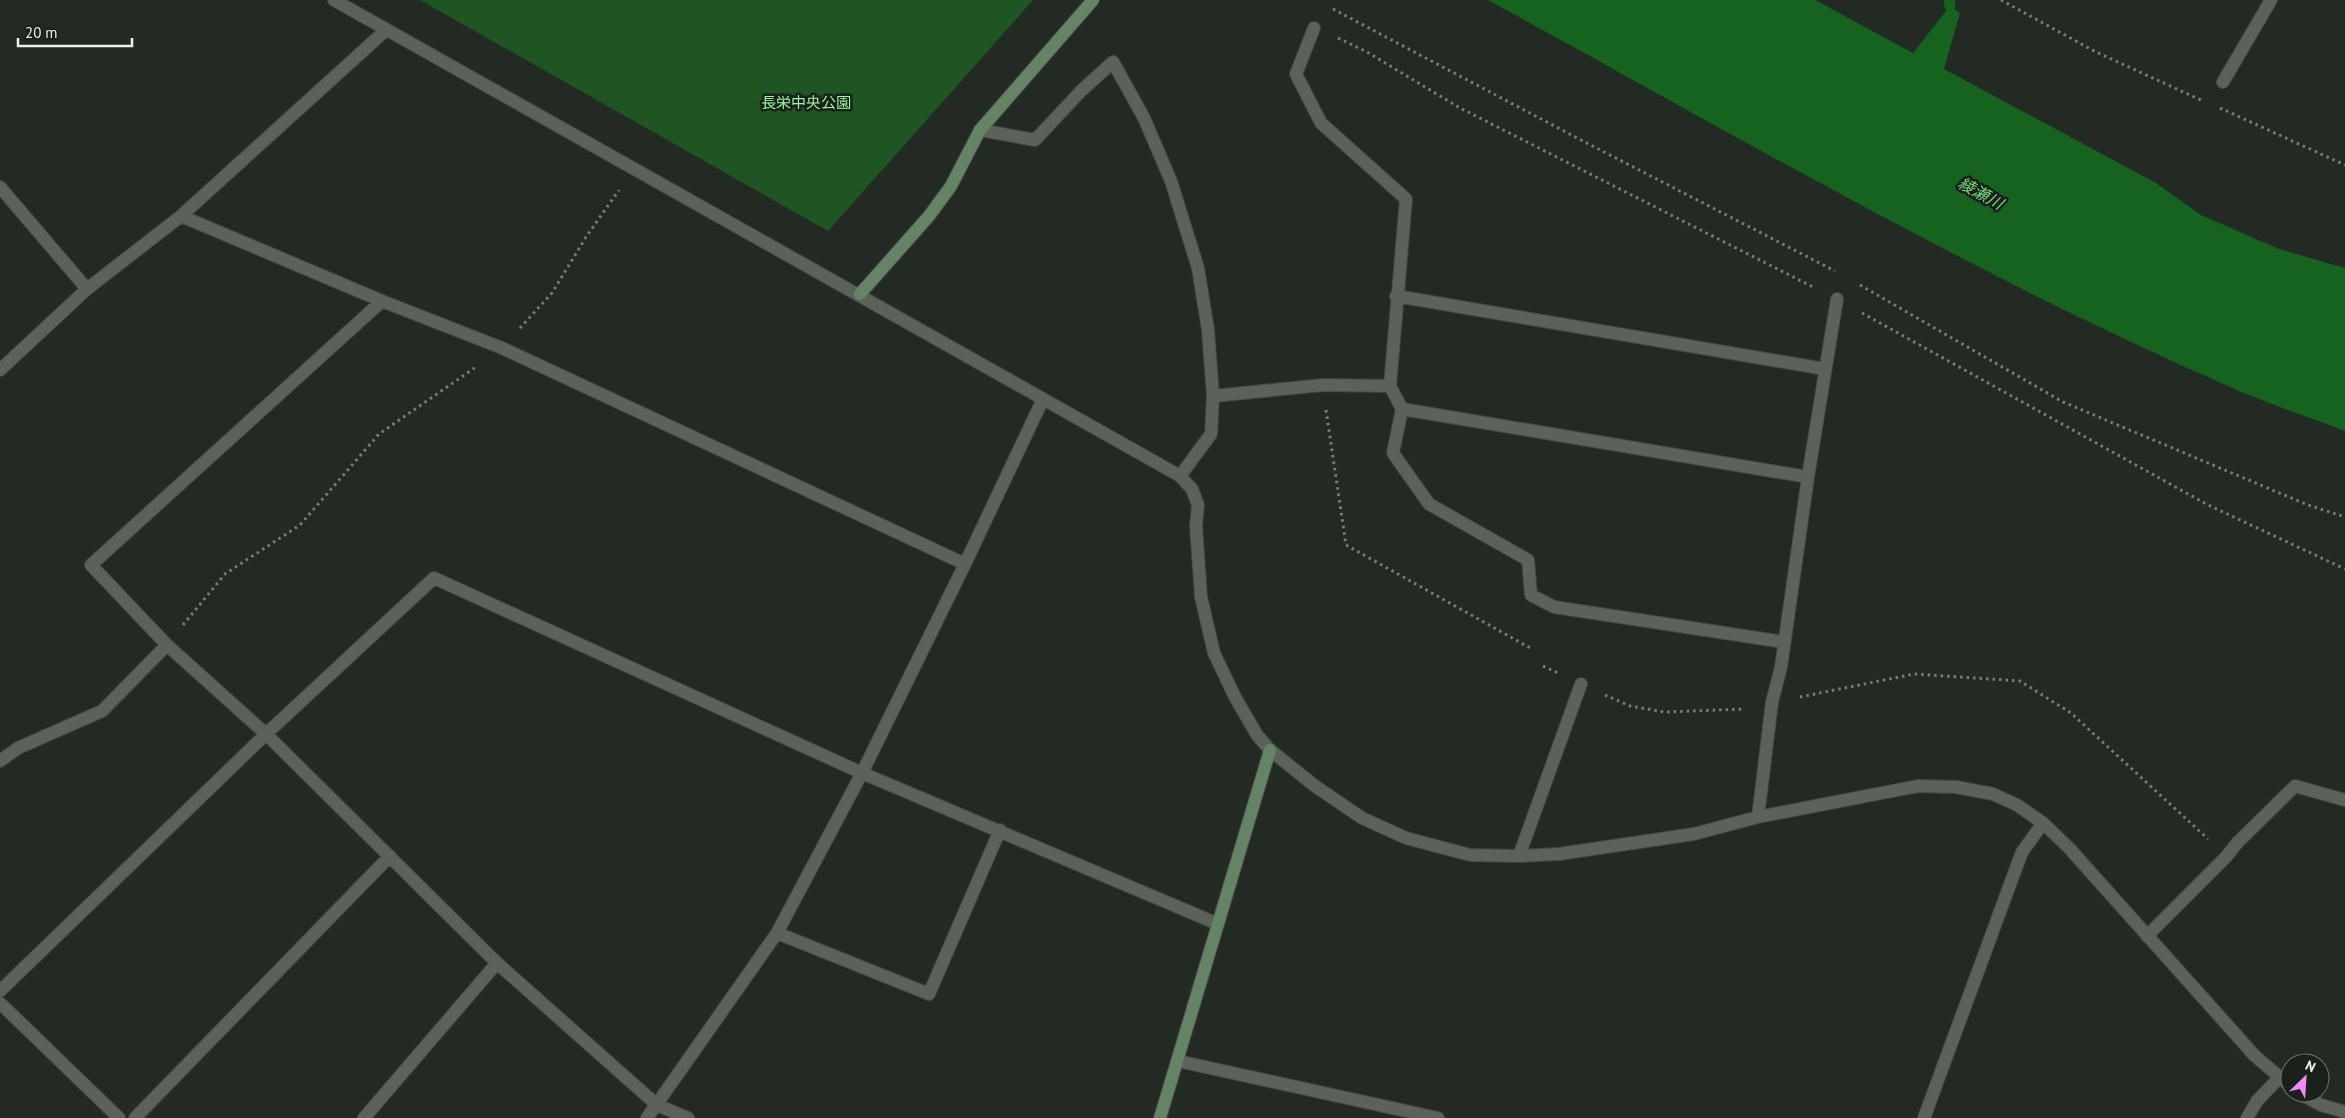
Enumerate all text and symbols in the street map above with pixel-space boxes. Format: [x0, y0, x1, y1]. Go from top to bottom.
scale bar [18, 15, 131, 47]
text: 20 m [25, 23, 58, 42]
park label: 長栄中央公園 [761, 93, 851, 112]
water label: 綾瀬川 [1955, 173, 2009, 214]
north arrow [2280, 1053, 2330, 1103]
text: N [2303, 1056, 2318, 1076]

